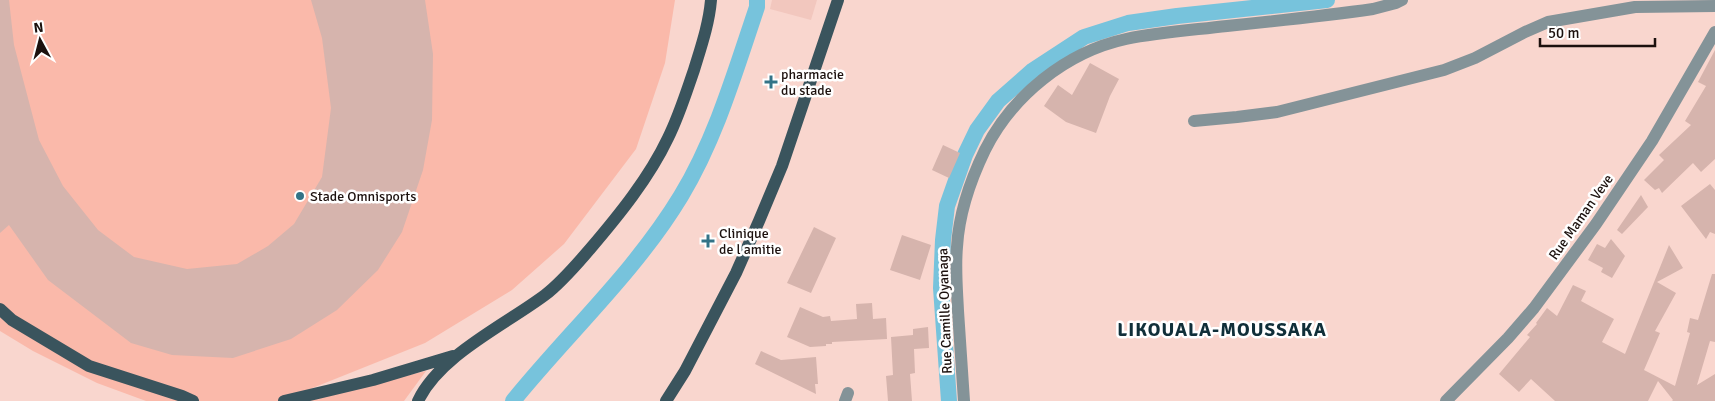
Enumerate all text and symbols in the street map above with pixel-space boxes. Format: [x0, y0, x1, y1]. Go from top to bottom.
north arrow [15, 15, 65, 65]
scale bar [1540, 15, 1655, 47]
text: N [33, 19, 44, 37]
text: 50 m [1548, 24, 1579, 42]
place label: pharmacie du stade [781, 66, 844, 99]
marker: pharmacie du stade [765, 76, 777, 88]
street label: Rue Maman Veve [1545, 171, 1617, 263]
place label: Stade Omnisports [310, 188, 416, 205]
marker: Stade Omnisports [294, 190, 306, 202]
place label: Clinique de l amitie [719, 225, 782, 258]
marker: Clinique de l amitie [701, 234, 715, 248]
street label: Rue Camille Oyanaga [934, 248, 956, 374]
district label: LIKOUALA-MOUSSAKA [1117, 318, 1327, 342]

